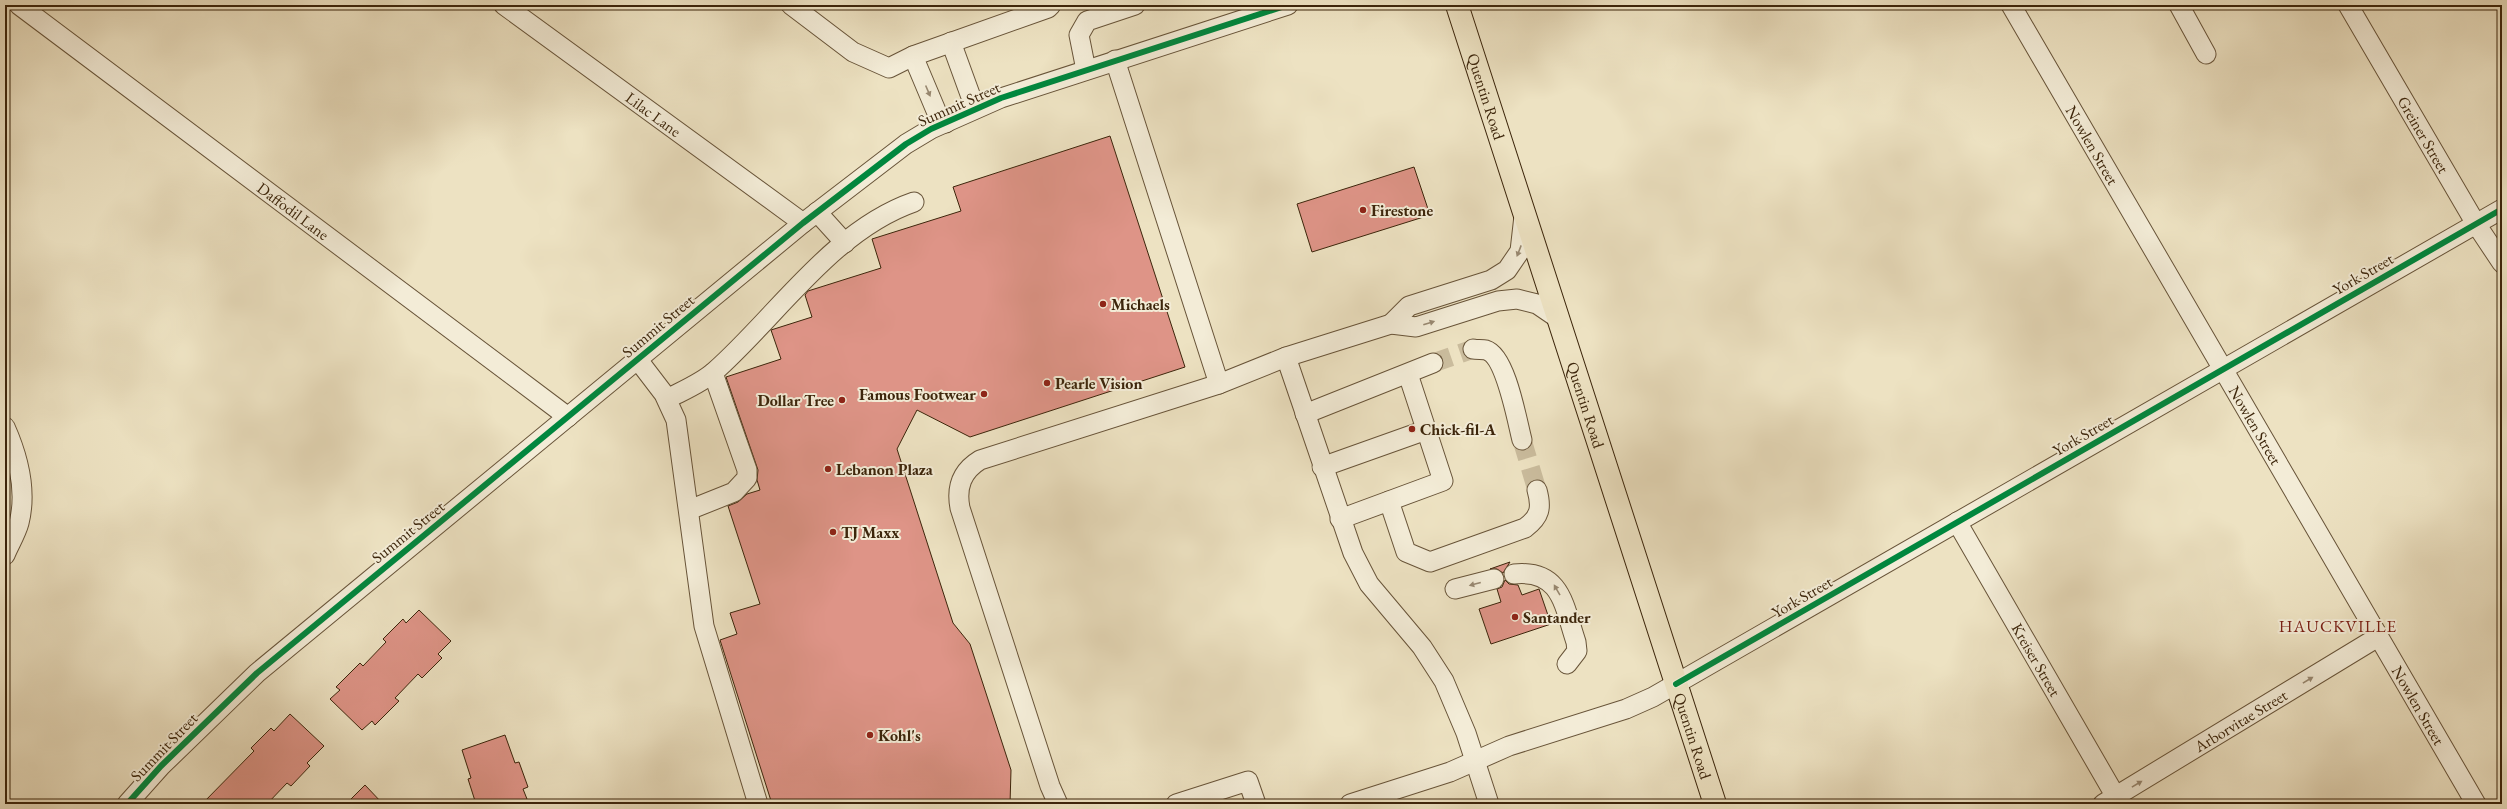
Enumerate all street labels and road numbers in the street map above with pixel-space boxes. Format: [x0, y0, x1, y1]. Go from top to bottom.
street label: Quentin Road [1463, 51, 1511, 143]
street label: Summit Street [914, 76, 1004, 132]
street label: Lilac Lane [622, 87, 685, 141]
street label: Greiner Street [2393, 92, 2454, 177]
street label: Nowlen Street [2061, 102, 2124, 188]
street label: Daffodil Lane [253, 177, 334, 245]
street label: York Street [2329, 248, 2397, 300]
street label: Summit Street [618, 290, 698, 362]
street label: Quentin Road [1562, 359, 1610, 451]
street label: Nowlen Street [2224, 382, 2287, 468]
street label: York Street [2049, 409, 2117, 461]
street label: Summit Street [367, 496, 449, 568]
street label: York Street [1768, 571, 1836, 623]
street label: Kreiser Street [2007, 619, 2066, 700]
street label: Nowlen Street [2387, 662, 2450, 749]
street label: Arborvitae Street [2189, 684, 2291, 757]
street label: Quentin Road [1669, 690, 1717, 783]
street label: Summit Street [126, 708, 202, 786]

